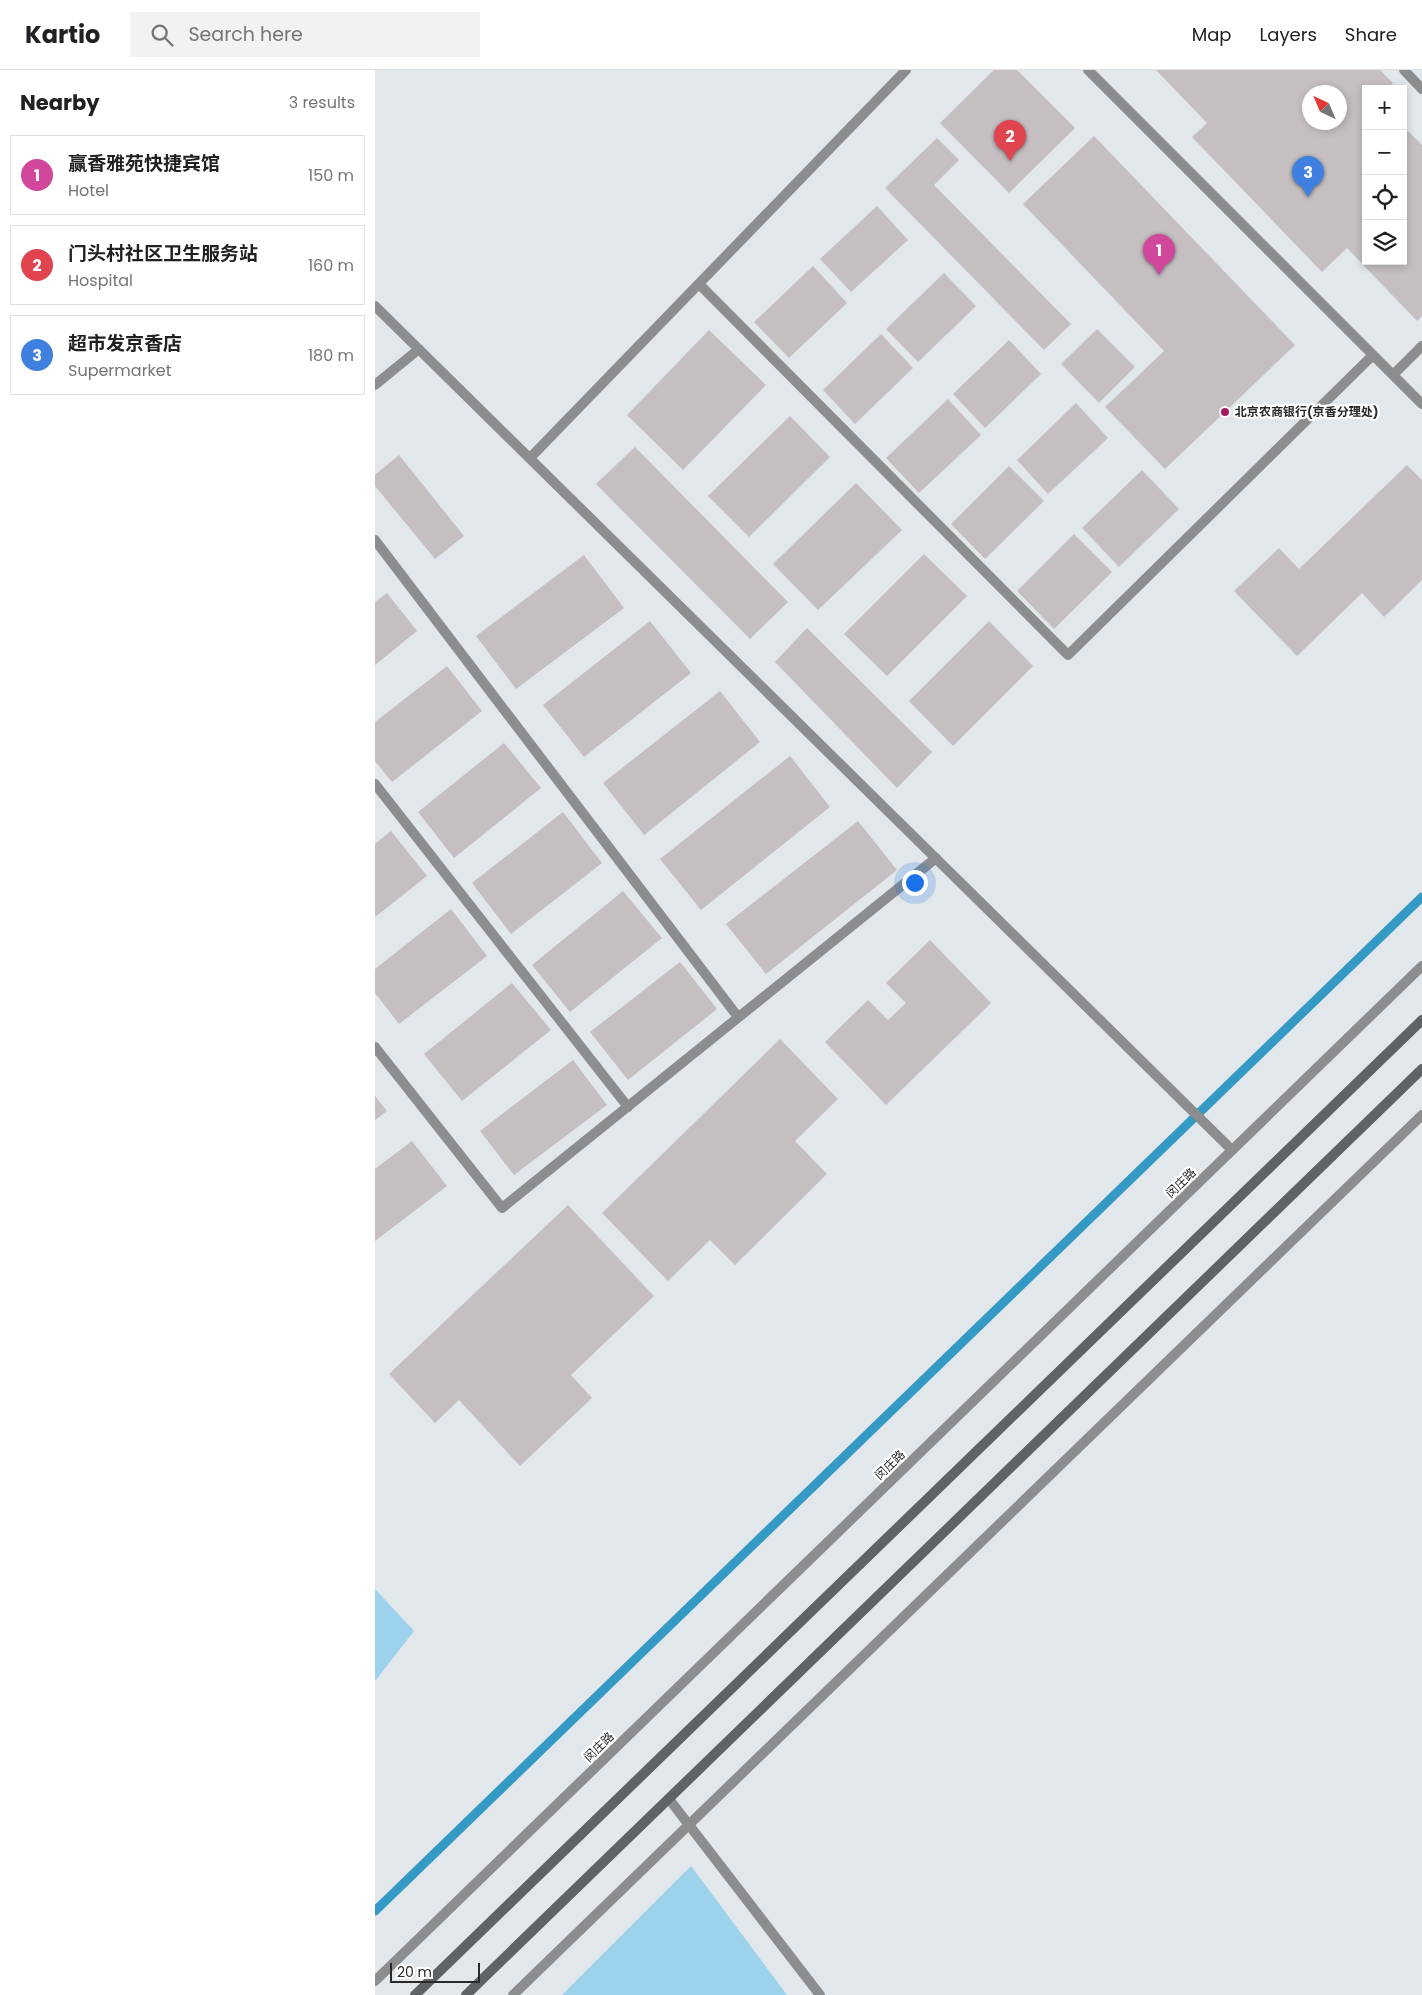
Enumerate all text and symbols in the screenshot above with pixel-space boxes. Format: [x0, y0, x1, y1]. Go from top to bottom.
search box [130, 12, 480, 57]
text: Kartio [25, 18, 100, 51]
icon: search [148, 21, 176, 49]
text: Search here [188, 21, 303, 48]
text: Map [1192, 22, 1232, 47]
text: Layers [1260, 22, 1317, 47]
text: Share [1345, 22, 1397, 47]
north arrow [1302, 85, 1347, 130]
map controls [1362, 85, 1407, 265]
button: + [1362, 85, 1407, 130]
text: Nearby [20, 88, 100, 117]
text: 3 results [289, 91, 355, 114]
pin: 2 [994, 120, 1026, 161]
button: − [1362, 130, 1407, 175]
text: 赢香雅苑快捷宾馆 [68, 150, 220, 177]
pin: 3 [1292, 156, 1324, 197]
text: 1 [34, 164, 40, 187]
text: 150 m [308, 164, 354, 187]
button: locate [1362, 175, 1407, 220]
text: Hotel [68, 179, 109, 202]
button: layers [1362, 220, 1407, 265]
pin: 1 [1143, 234, 1175, 275]
text: 门头村社区卫生服务站 [68, 240, 258, 267]
text: 2 [32, 254, 42, 277]
text: 160 m [308, 254, 354, 277]
text: Hospital [68, 269, 133, 292]
text: 超市发京香店 [68, 330, 182, 357]
text: 3 [32, 344, 42, 367]
text: 180 m [308, 344, 354, 367]
text: Supermarket [68, 359, 172, 382]
place label: 北京农商银行(京香分理处) [1235, 403, 1378, 420]
marker: 北京农商银行(京香分理处) [1219, 406, 1231, 418]
your location [902, 870, 928, 896]
street label: 闵庄路 [1162, 1164, 1200, 1201]
street label: 闵庄路 [871, 1446, 909, 1483]
street label: 闵庄路 [580, 1728, 618, 1765]
scale bar [390, 1960, 480, 1983]
text: 20 m [397, 1962, 432, 1982]

